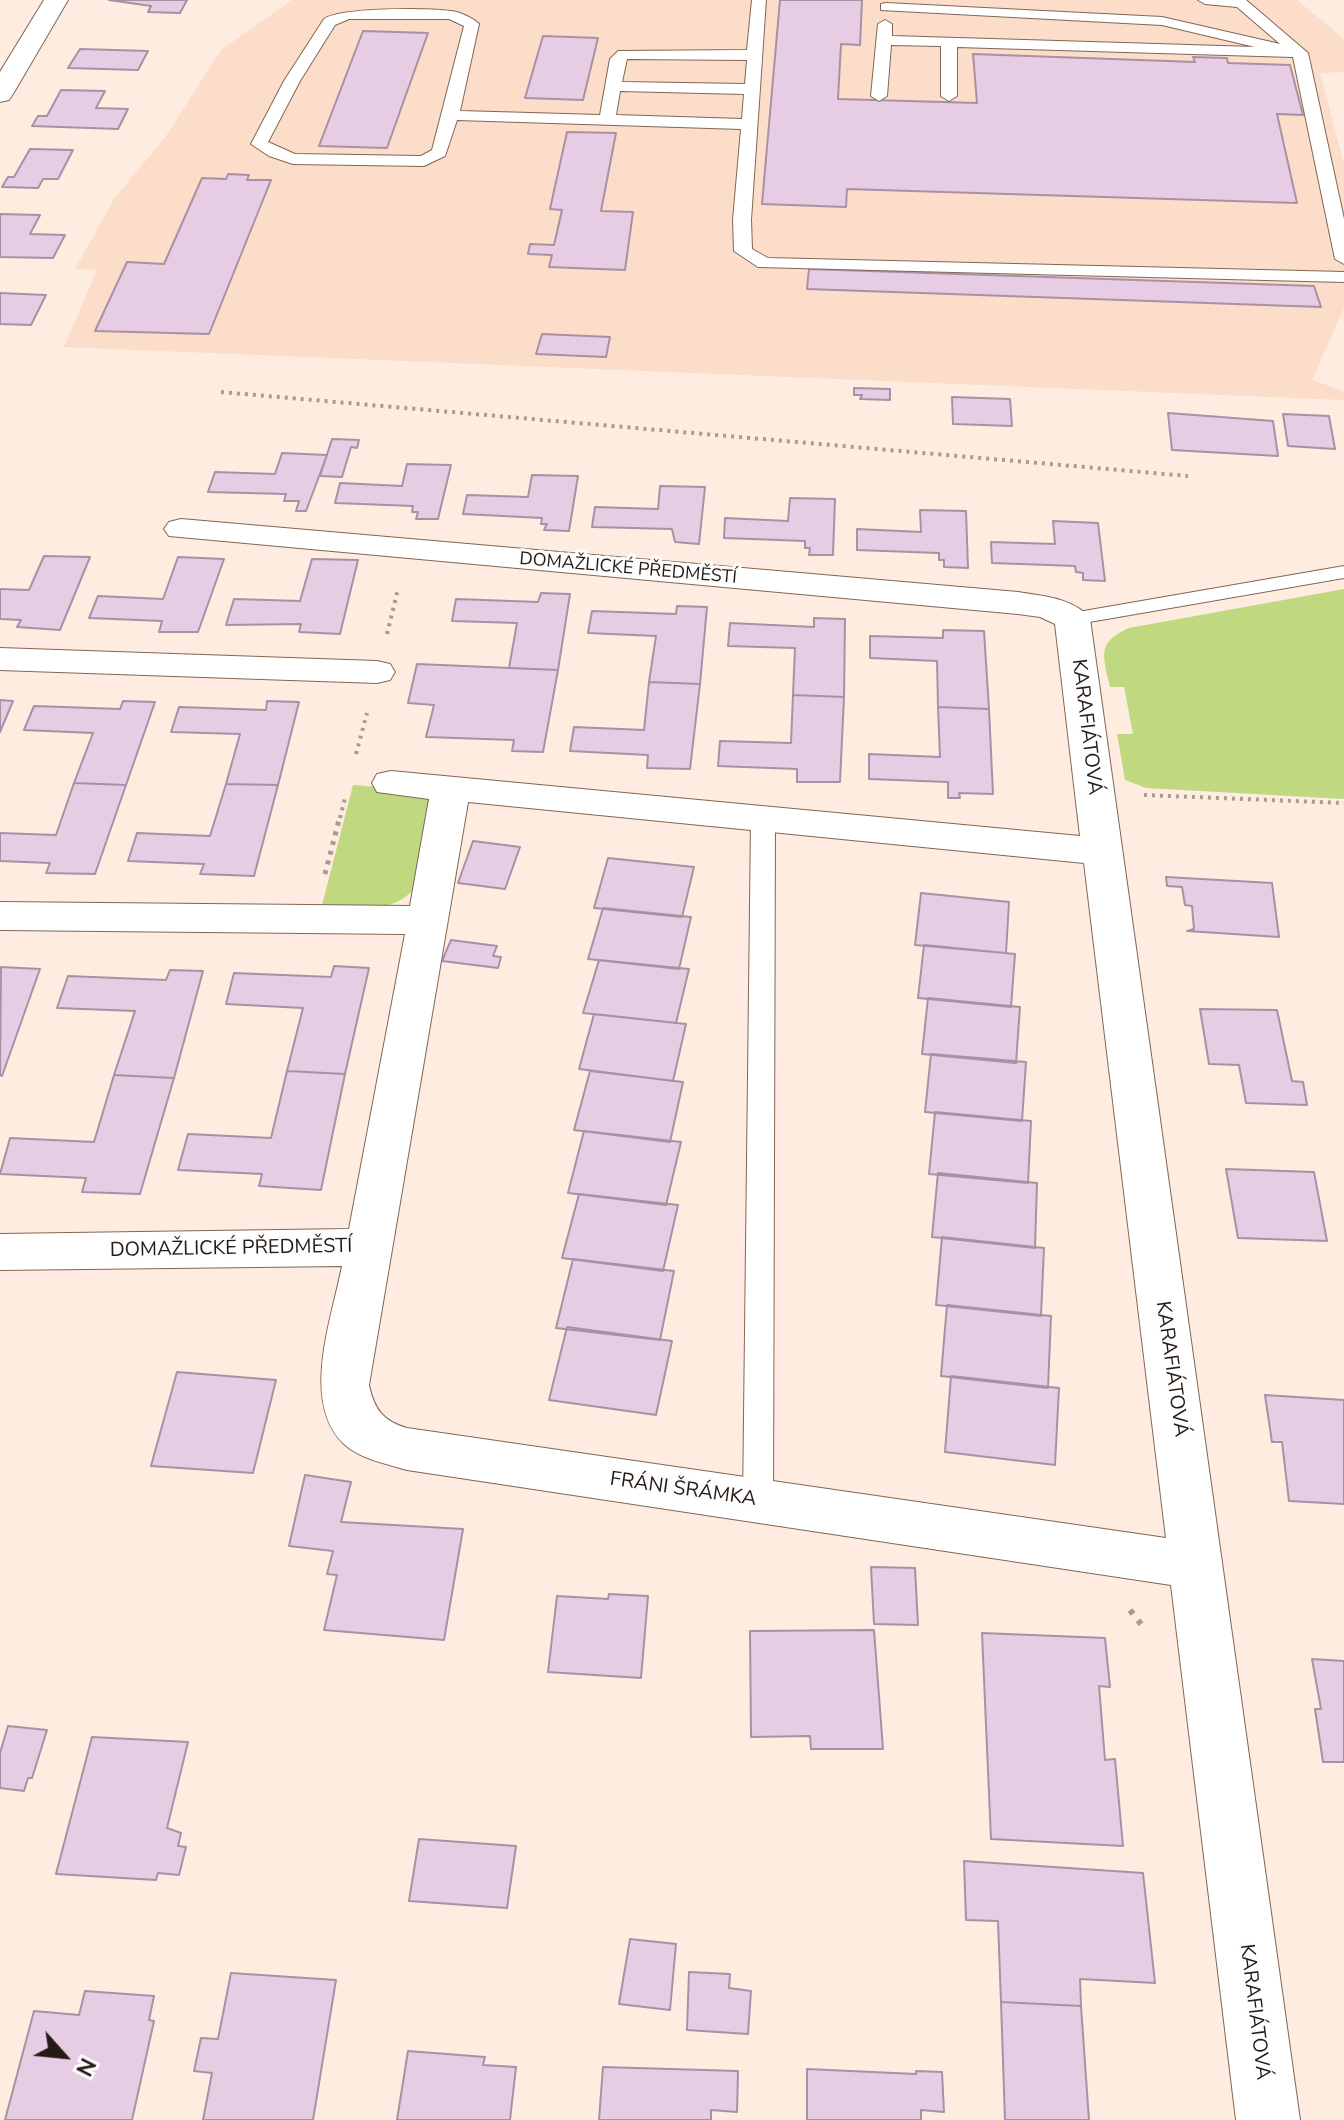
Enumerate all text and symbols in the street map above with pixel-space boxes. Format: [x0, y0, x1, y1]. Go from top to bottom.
street label: DOMAŽLICKÉ PŘEDMĚSTÍ [518, 549, 738, 589]
street label: KARAFIÁTOVÁ [1066, 658, 1106, 796]
street label: DOMAŽLICKÉ PŘEDMĚSTÍ [110, 1235, 352, 1263]
street label: KARAFIÁTOVÁ [1150, 1300, 1192, 1438]
street label: FRÁNI ŠRÁMKA [608, 1468, 758, 1512]
street label: KARAFIÁTOVÁ [1234, 1943, 1274, 2081]
north arrow [24, 2016, 104, 2096]
text: N [68, 2053, 102, 2081]

